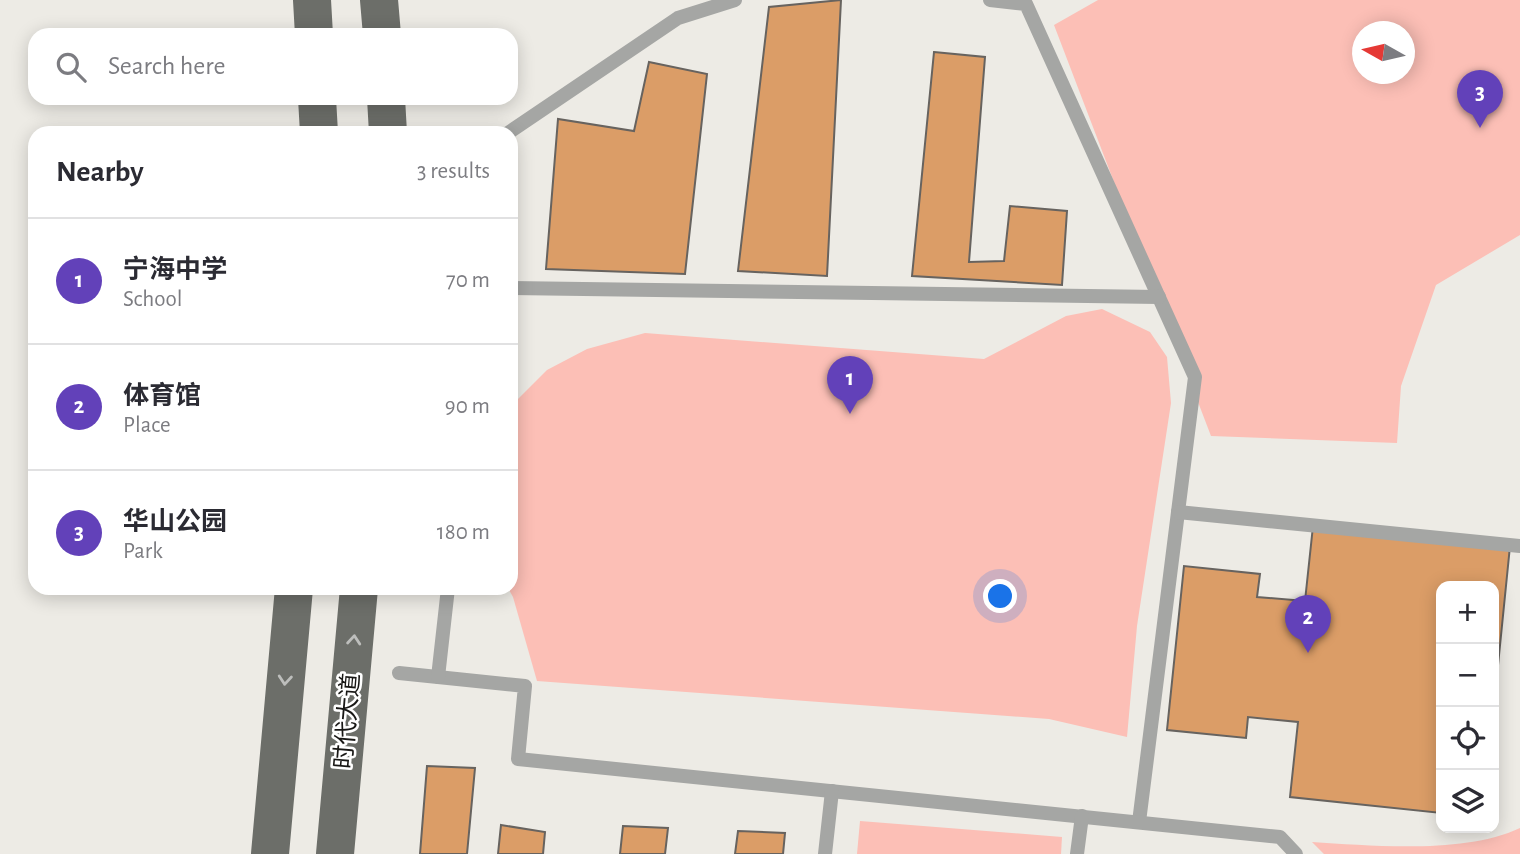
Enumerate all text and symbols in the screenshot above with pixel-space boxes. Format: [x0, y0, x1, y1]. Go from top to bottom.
north arrow [1352, 21, 1415, 84]
search box [28, 28, 518, 105]
icon: search [52, 48, 90, 86]
text: Search here [108, 53, 226, 79]
pin: 3 [1457, 70, 1503, 128]
text: Nearby [56, 157, 144, 187]
text: 3 results [417, 160, 490, 183]
text: 宁海中学 [123, 257, 227, 283]
text: 1 [75, 269, 83, 292]
text: 70 m [446, 269, 490, 292]
text: School [123, 288, 182, 311]
pin: 1 [827, 356, 873, 414]
text: 体育馆 [123, 383, 201, 409]
text: 2 [74, 395, 84, 418]
text: 90 m [445, 395, 490, 418]
text: Place [123, 414, 171, 437]
text: 华山公园 [123, 509, 227, 535]
text: 3 [74, 521, 84, 544]
text: 180 m [437, 521, 490, 544]
text: Park [123, 540, 163, 563]
your location [983, 579, 1017, 613]
map controls [1436, 581, 1499, 833]
button: + [1436, 581, 1499, 644]
pin: 2 [1285, 595, 1331, 653]
one-way arrow [346, 634, 361, 645]
button: − [1436, 644, 1499, 707]
street label: 时代大道 [330, 672, 364, 770]
one-way arrow [278, 675, 293, 686]
button: locate [1436, 707, 1499, 770]
button: layers [1436, 770, 1499, 833]

